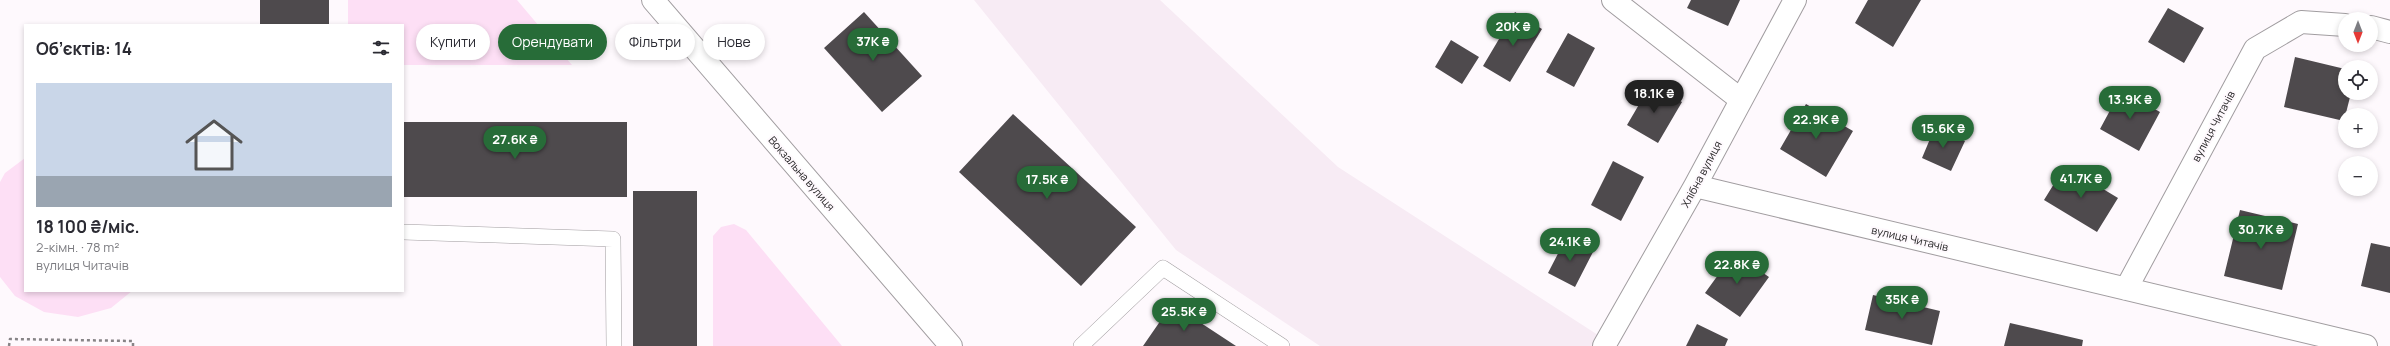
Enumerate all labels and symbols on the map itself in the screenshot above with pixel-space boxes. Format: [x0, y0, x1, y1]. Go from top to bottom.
north arrow [2338, 12, 2378, 52]
pin: 20K ₴ [1485, 13, 1541, 47]
pin: 37K ₴ [845, 28, 901, 62]
pin: 18.1K ₴ [1617, 80, 1691, 114]
pin: 13.9K ₴ [2093, 86, 2167, 120]
street label: вулиця Читачів [2188, 88, 2238, 164]
pin: 22.9K ₴ [1779, 106, 1853, 140]
pin: 15.6K ₴ [1906, 115, 1980, 149]
pin: 27.6K ₴ [478, 126, 552, 160]
street label: Вокзальна вулиця [765, 133, 839, 213]
street label: Хлібна вулиця [1677, 138, 1725, 210]
pin: 41.7K ₴ [2044, 165, 2118, 199]
pin: 17.5K ₴ [1010, 166, 1084, 200]
pin: 30.7K ₴ [2224, 216, 2298, 250]
street label: вулиця Читачів [1870, 222, 1950, 254]
pin: 24.1K ₴ [1533, 228, 1607, 262]
pin: 22.8K ₴ [1700, 251, 1774, 285]
pin: 35K ₴ [1874, 286, 1930, 320]
pin: 25.5K ₴ [1147, 298, 1221, 332]

